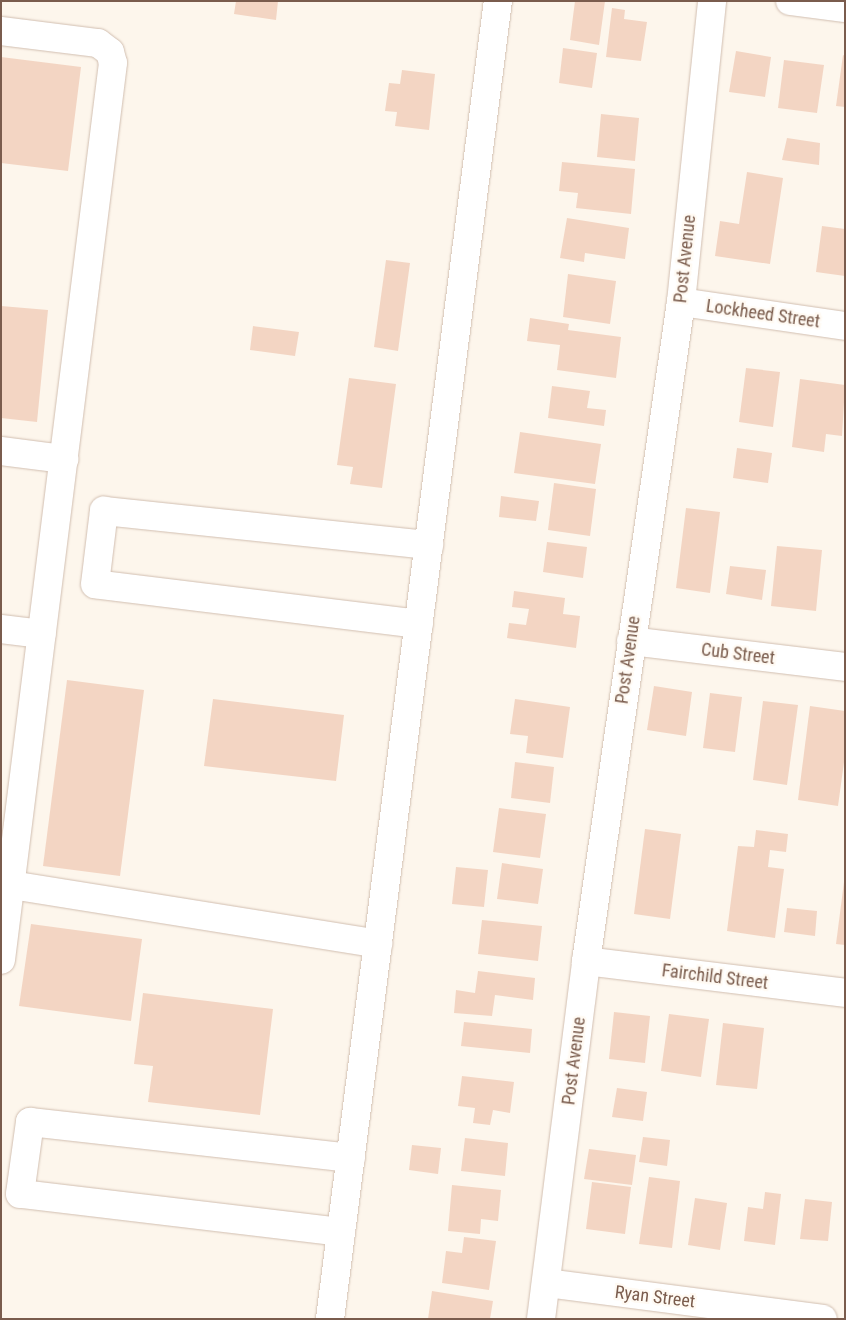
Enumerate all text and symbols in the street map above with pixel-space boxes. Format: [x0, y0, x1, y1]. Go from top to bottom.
street label: Post Avenue [670, 214, 700, 304]
street label: Lockheed Street [705, 295, 821, 333]
street label: Post Avenue [611, 615, 645, 705]
street label: Cub Street [700, 639, 776, 669]
street label: Fairchild Street [661, 960, 769, 994]
street label: Post Avenue [558, 1016, 590, 1106]
street label: Ryan Street [614, 1281, 696, 1313]

